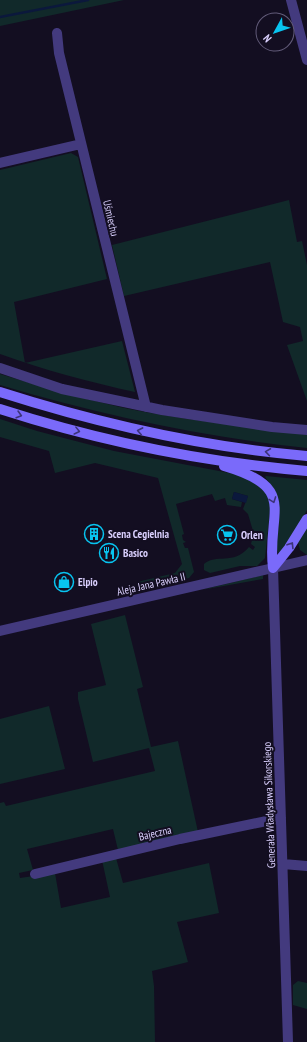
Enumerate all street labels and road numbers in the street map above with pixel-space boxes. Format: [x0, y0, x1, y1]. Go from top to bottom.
street label: Uśmiechu [100, 198, 122, 238]
street label: Aleja Jana Pawła II [115, 569, 187, 599]
street label: Generała Władysława Sikorskiego [260, 741, 278, 868]
street label: Bajeczna [137, 822, 173, 844]

